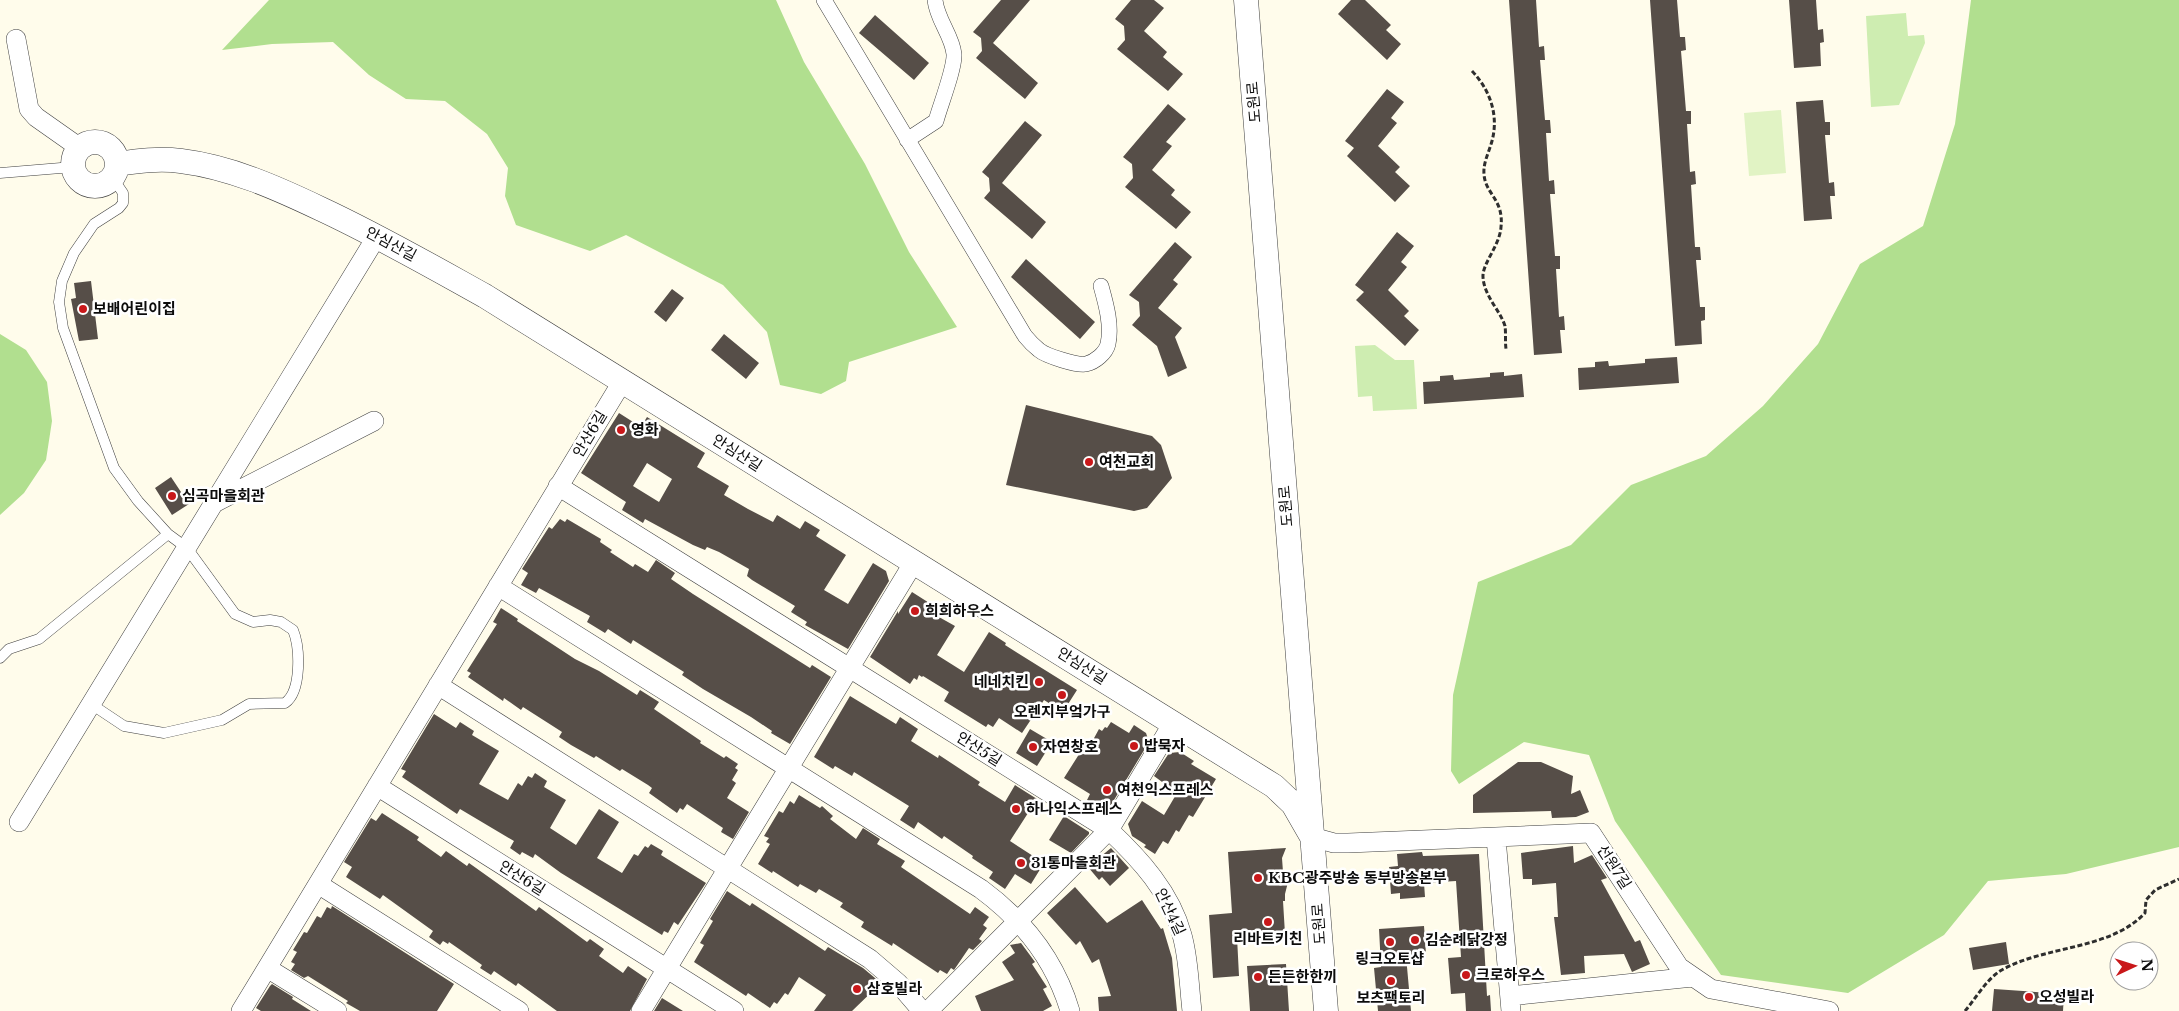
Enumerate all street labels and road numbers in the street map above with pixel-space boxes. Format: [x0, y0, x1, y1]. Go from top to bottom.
street label: 도원로 [1242, 81, 1265, 123]
street label: 안심산길 [362, 222, 420, 265]
street label: 안산6길 [568, 407, 611, 461]
street label: 안심산길 [709, 430, 766, 475]
street label: 도원로 [1274, 485, 1297, 527]
street label: 안심산길 [1054, 643, 1111, 688]
street label: 안산5길 [953, 727, 1005, 770]
street label: 선원7길 [1593, 841, 1636, 892]
street label: 안산6길 [496, 856, 549, 899]
street label: 안산4길 [1151, 885, 1190, 939]
street label: 도원로 [1308, 903, 1329, 945]

